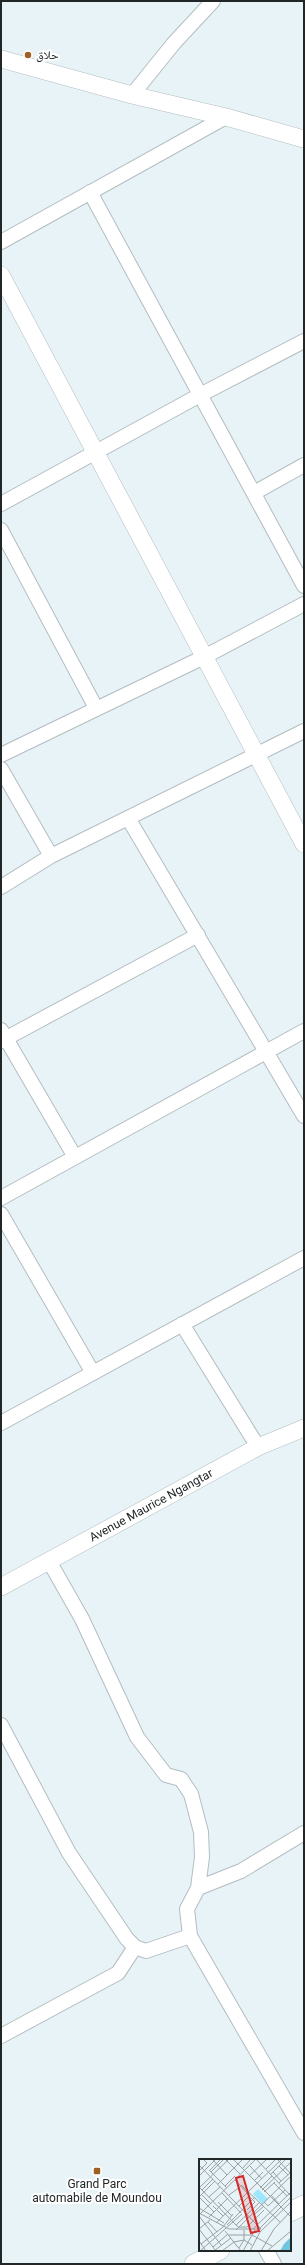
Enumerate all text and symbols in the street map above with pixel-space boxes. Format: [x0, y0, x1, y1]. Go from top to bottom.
place label: حلاق [36, 48, 59, 62]
marker: حلاق [23, 50, 33, 60]
street label: Avenue Maurice Ngangtar [87, 1466, 215, 1544]
inset map [199, 2159, 291, 2251]
marker: Grand Parc automabile de Moundou [92, 2166, 102, 2176]
place label: Grand Parc automabile de Moundou [32, 2177, 162, 2205]

